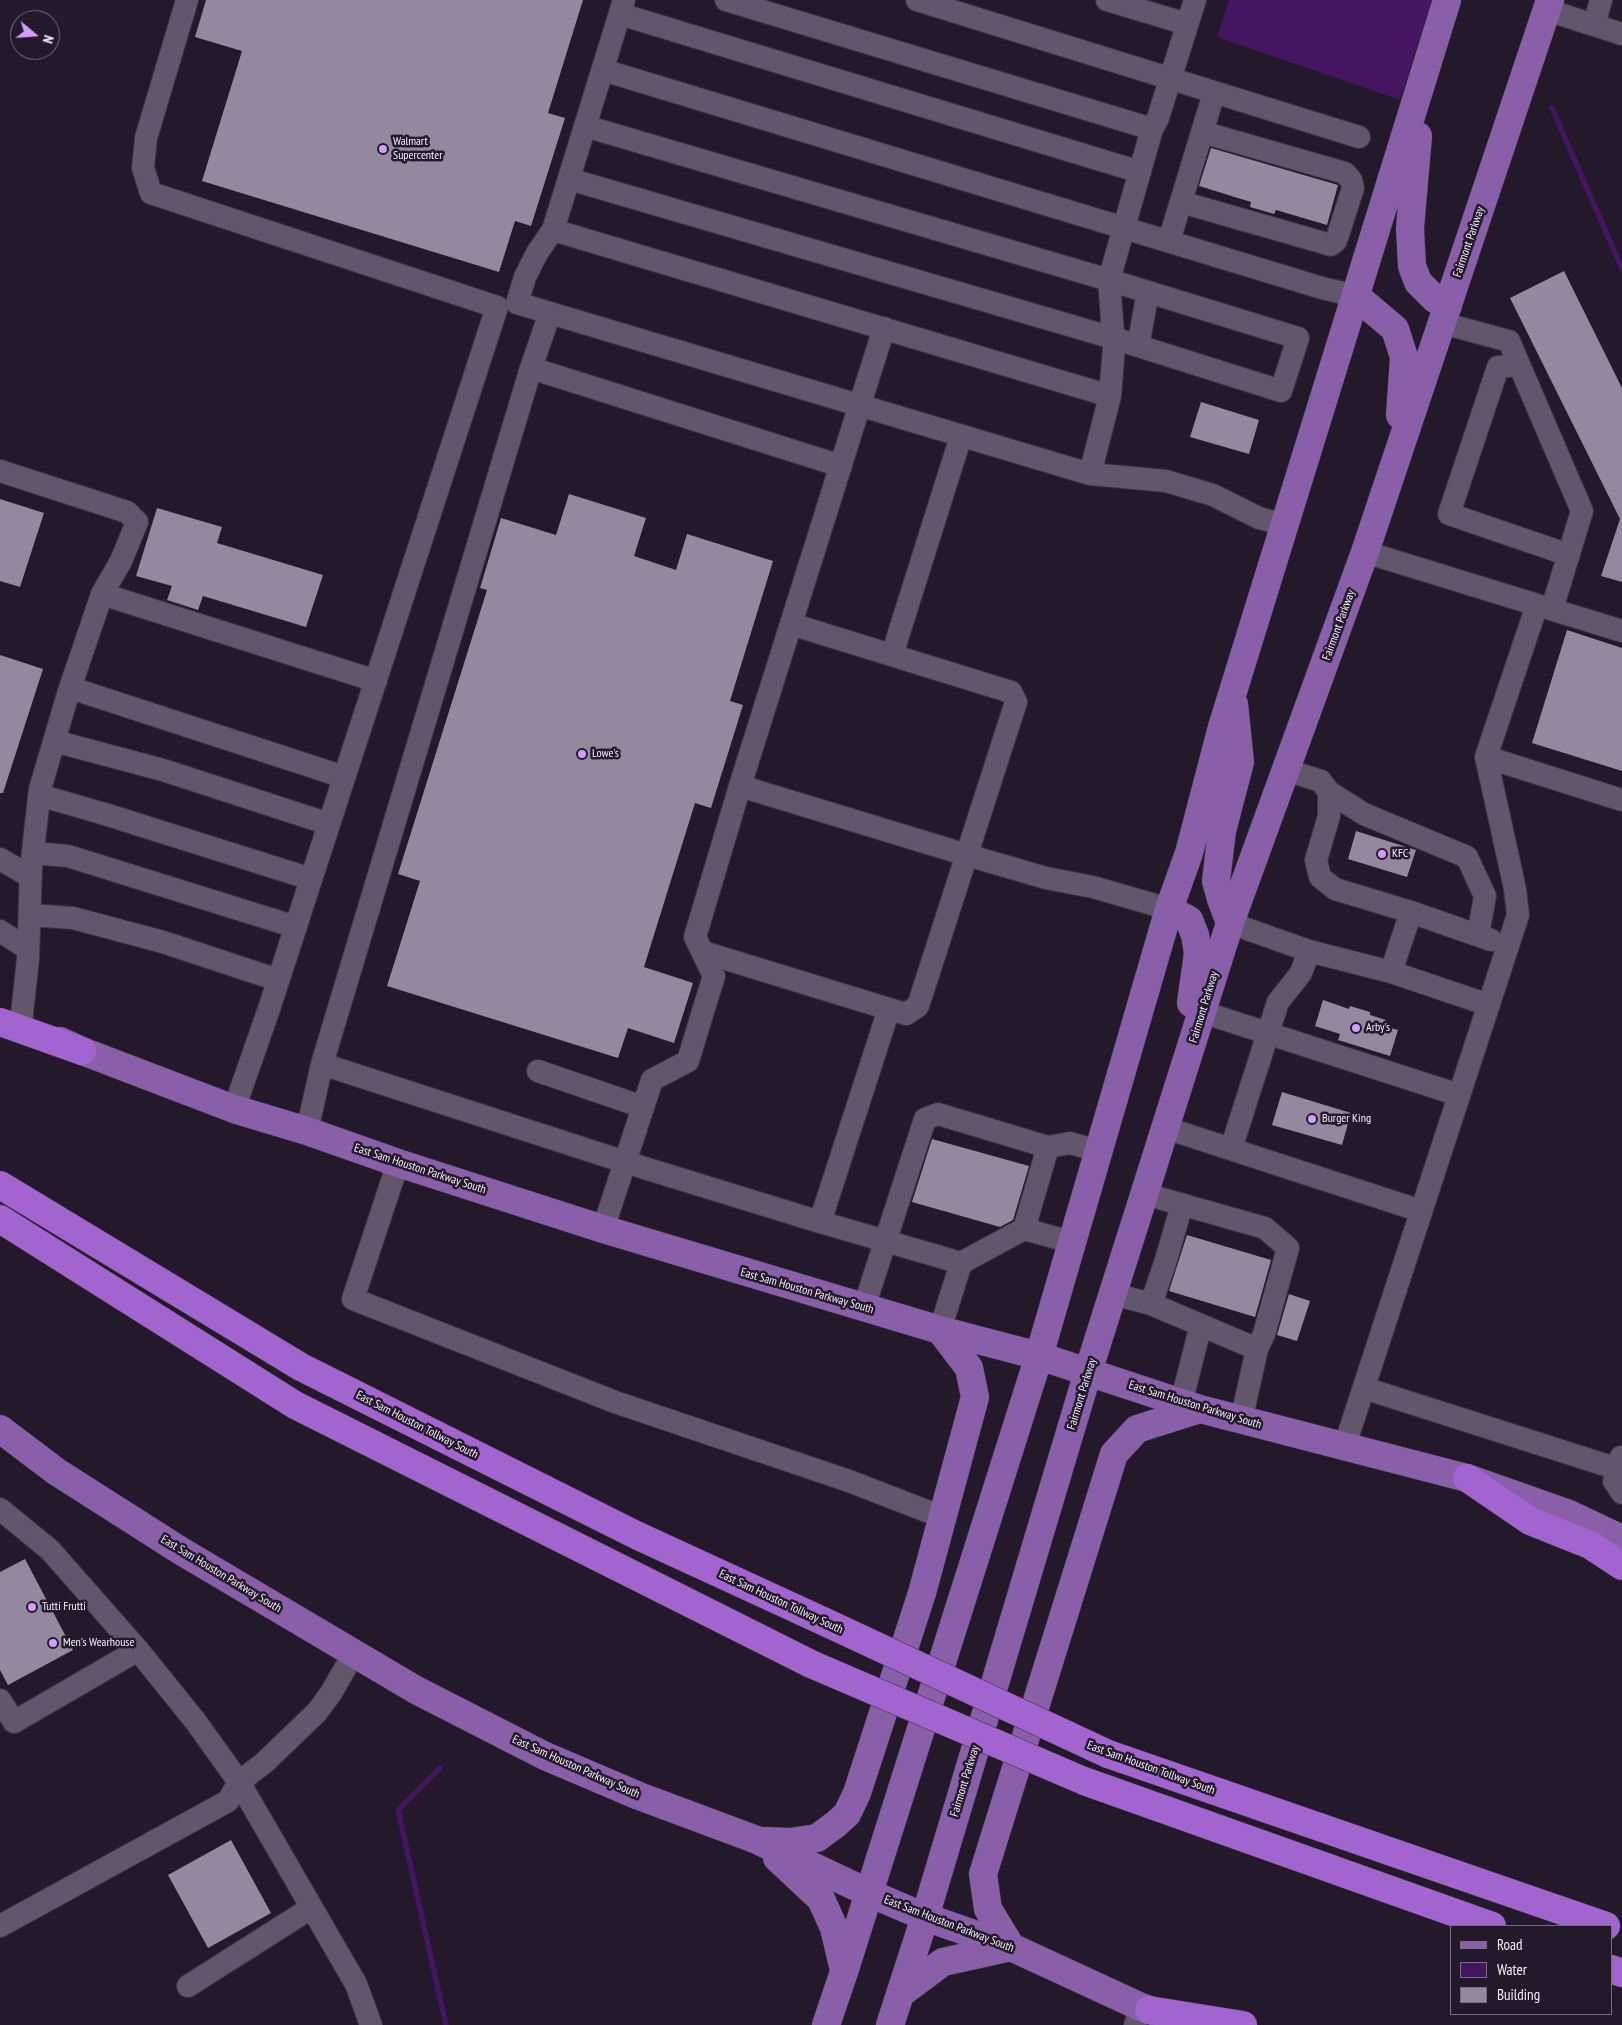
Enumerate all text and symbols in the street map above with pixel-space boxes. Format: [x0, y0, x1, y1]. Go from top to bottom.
north arrow [10, 10, 60, 60]
text: N [39, 33, 58, 46]
place label: Walmart Supercenter [393, 135, 443, 163]
marker: Walmart Supercenter [377, 143, 389, 155]
street label: Fairmont Parkway [1450, 205, 1488, 279]
street label: Fairmont Parkway [1320, 588, 1358, 662]
place label: Lowe's [592, 747, 619, 761]
marker: Lowe's [576, 748, 588, 760]
place label: KFC [1392, 847, 1408, 861]
marker: KFC [1376, 848, 1388, 860]
street label: Fairmont Parkway [1186, 970, 1222, 1044]
place label: Arby's [1366, 1021, 1390, 1035]
marker: Arby's [1350, 1022, 1362, 1034]
place label: Burger King [1322, 1112, 1371, 1126]
marker: Burger King [1306, 1113, 1318, 1125]
street label: East Sam Houston Parkway South [352, 1141, 488, 1197]
street label: East Sam Houston Parkway South [739, 1265, 875, 1317]
street label: Fairmont Parkway [1064, 1357, 1100, 1431]
street label: East Sam Houston Parkway South [1127, 1378, 1263, 1432]
street label: East Sam Houston Tollway South [354, 1388, 480, 1462]
street label: East Sam Houston Parkway South [158, 1532, 284, 1616]
street label: East Sam Houston Tollway South [717, 1567, 845, 1637]
place label: Tutti Frutti [42, 1600, 86, 1614]
marker: Tutti Frutti [26, 1601, 38, 1613]
place label: Men's Wearhouse [63, 1636, 134, 1650]
marker: Men's Wearhouse [47, 1637, 59, 1649]
street label: East Sam Houston Parkway South [510, 1732, 642, 1802]
street label: East Sam Houston Tollway South [1085, 1738, 1217, 1798]
street label: Fairmont Parkway [947, 1744, 983, 1818]
street label: East Sam Houston Parkway South [882, 1893, 1016, 1955]
legend [1450, 1925, 1612, 2015]
text: Road [1497, 1935, 1523, 1954]
text: Water [1497, 1960, 1527, 1979]
text: Building [1497, 1985, 1540, 2004]

